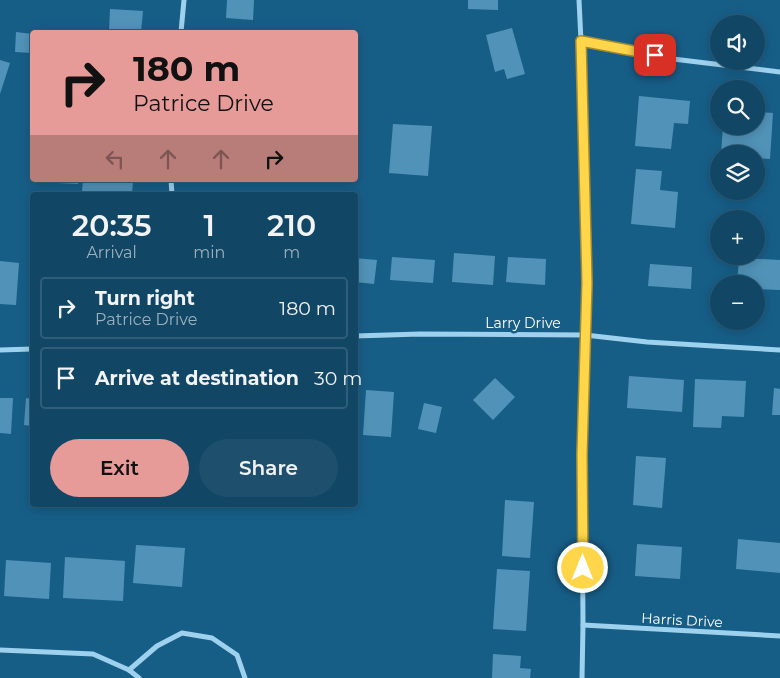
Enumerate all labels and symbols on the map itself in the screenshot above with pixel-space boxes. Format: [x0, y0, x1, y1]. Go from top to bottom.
pin [634, 34, 676, 76]
street label: Larry Drive [485, 314, 561, 332]
position arrow [556, 541, 608, 593]
street label: Harris Drive [641, 609, 723, 631]

